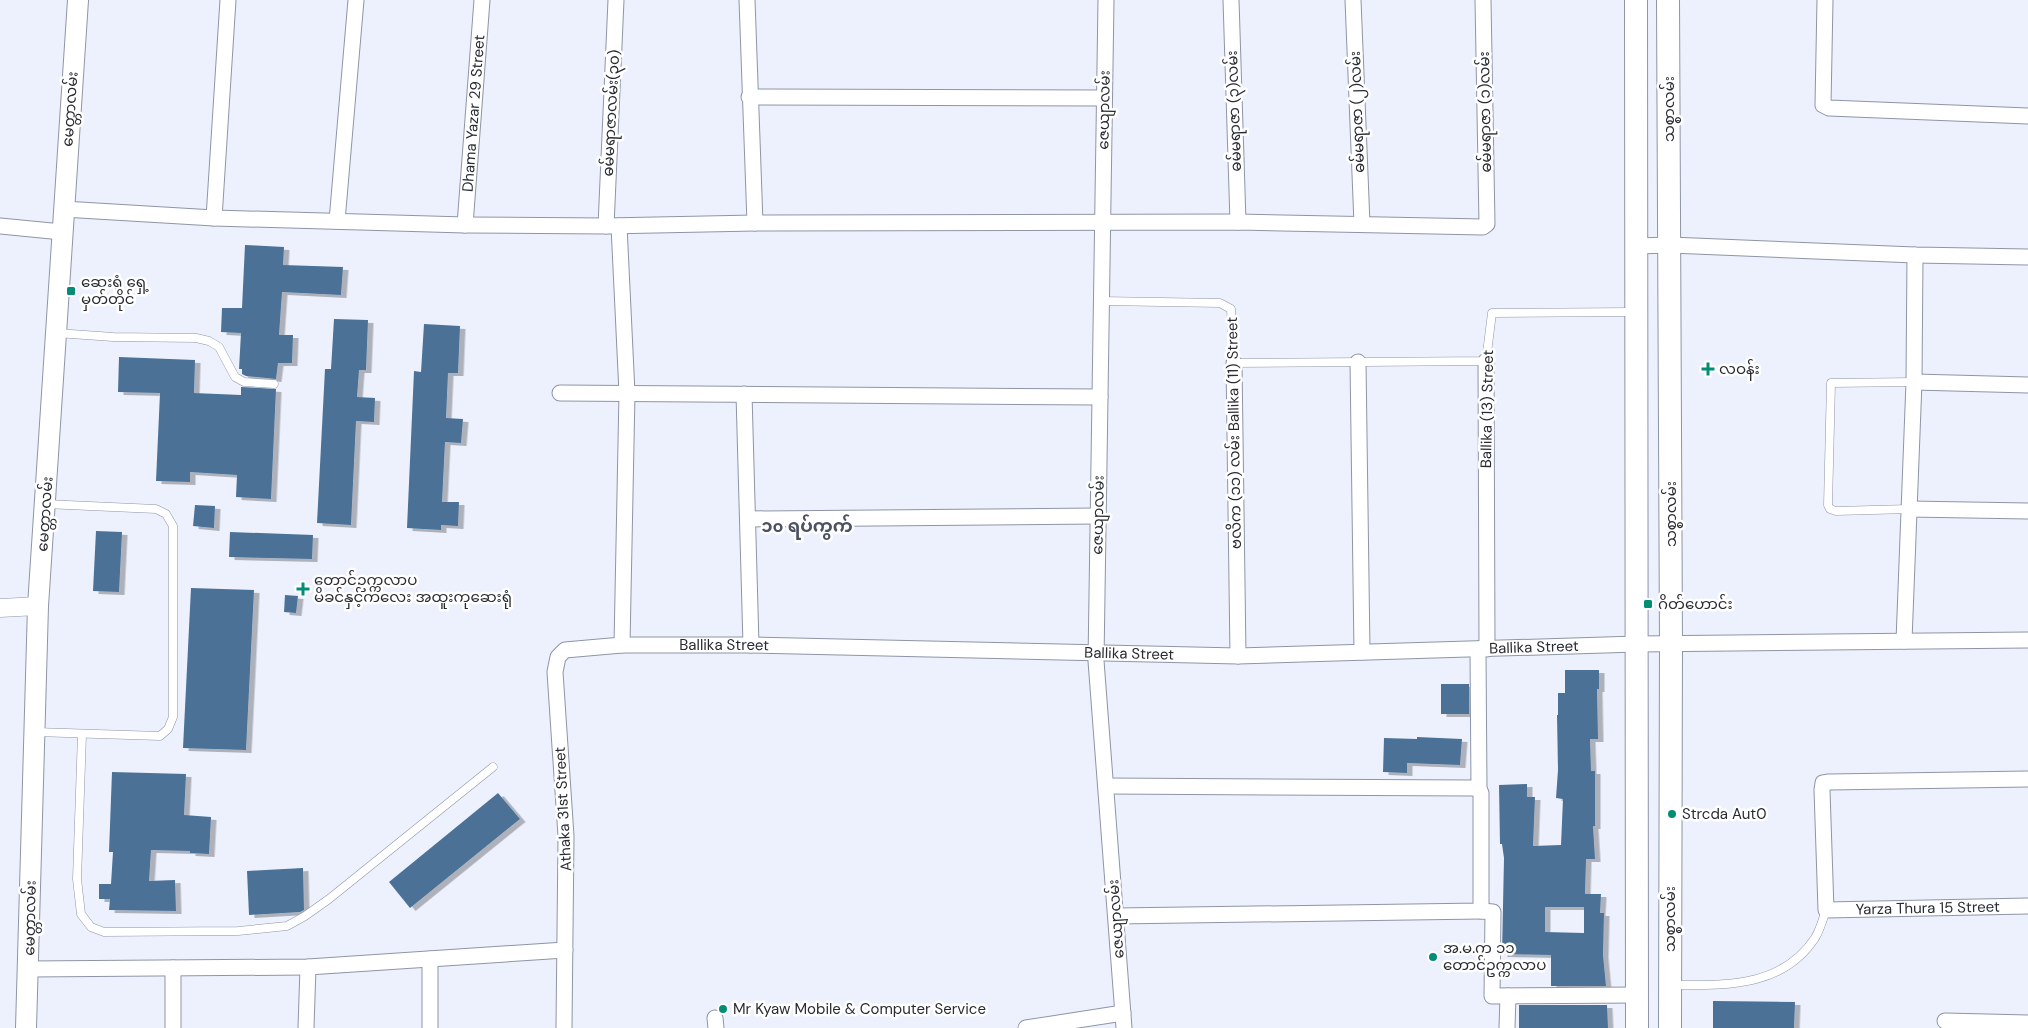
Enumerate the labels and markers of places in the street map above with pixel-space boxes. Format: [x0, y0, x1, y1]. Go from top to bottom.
place label: ဆေးရုံ ရှေ့ မှတ်တိုင် [81, 272, 149, 311]
marker: ဆေးရုံ ရှေ့ မှတ်တိုင် [65, 285, 77, 297]
place label: လဝန်း [1719, 359, 1760, 381]
marker: လဝန်း [1701, 362, 1715, 376]
place label: တောင်ဥက္ကလာပ မိခင်နှင့်ကလေး အထူးကုဆေးရုံ [314, 570, 512, 609]
marker: တောင်ဥက္ကလာပ မိခင်နှင့်ကလေး အထူးကုဆေးရုံ [296, 582, 310, 596]
place label: ဂိတ်ဟောင်း [1658, 594, 1733, 614]
marker: ဂိတ်ဟောင်း [1642, 598, 1654, 610]
place label: Strcda Aut0 [1682, 804, 1767, 824]
marker: Strcda Aut0 [1666, 808, 1678, 820]
place label: အ.မ.က ၁၁ တောင်ဥက္ကလာပ [1443, 938, 1546, 977]
marker: အ.မ.က ၁၁ တောင်ဥက္ကလာပ [1427, 951, 1439, 963]
place label: Mr Kyaw Mobile & Computer Service [733, 999, 986, 1019]
marker: Mr Kyaw Mobile & Computer Service [717, 1003, 729, 1015]

